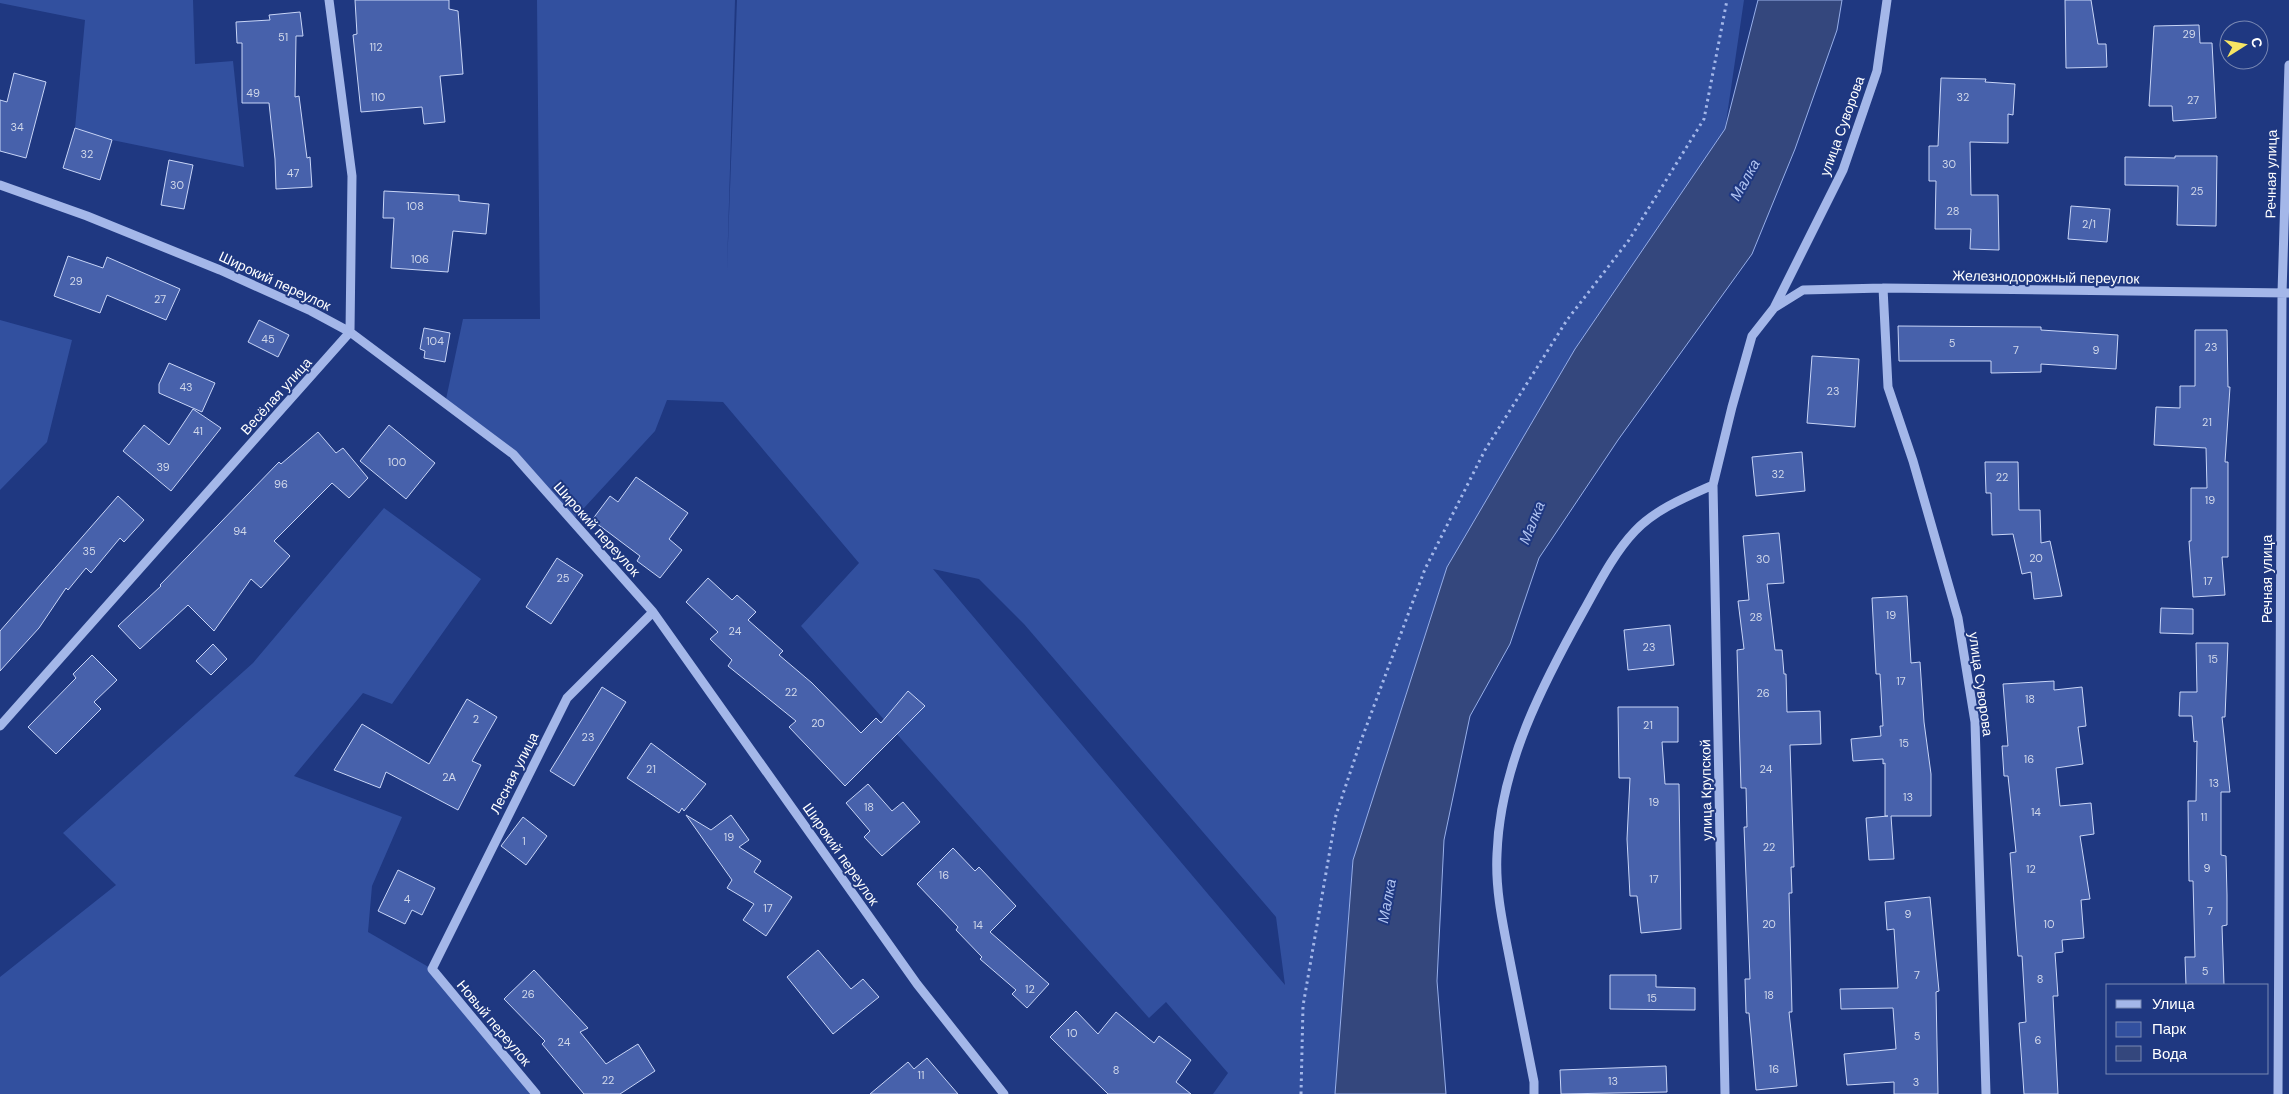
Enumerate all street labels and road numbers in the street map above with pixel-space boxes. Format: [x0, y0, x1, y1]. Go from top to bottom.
street label: улица Суворова [1816, 73, 1868, 178]
street label: Речная улица [2261, 129, 2281, 218]
street label: Широкий переулок [216, 247, 335, 315]
street label: Железнодорожный переулок [1952, 266, 2141, 288]
street label: Весёлая улица [237, 354, 315, 438]
street label: Широкий переулок [550, 478, 645, 581]
street label: Речная улица [2258, 534, 2276, 623]
street label: улица Суворова [1965, 631, 1997, 737]
street label: Лесная улица [486, 729, 542, 817]
street label: улица Крупской [1696, 739, 1716, 841]
street label: Широкий переулок [799, 799, 884, 910]
street label: Новый переулок [453, 976, 536, 1070]

